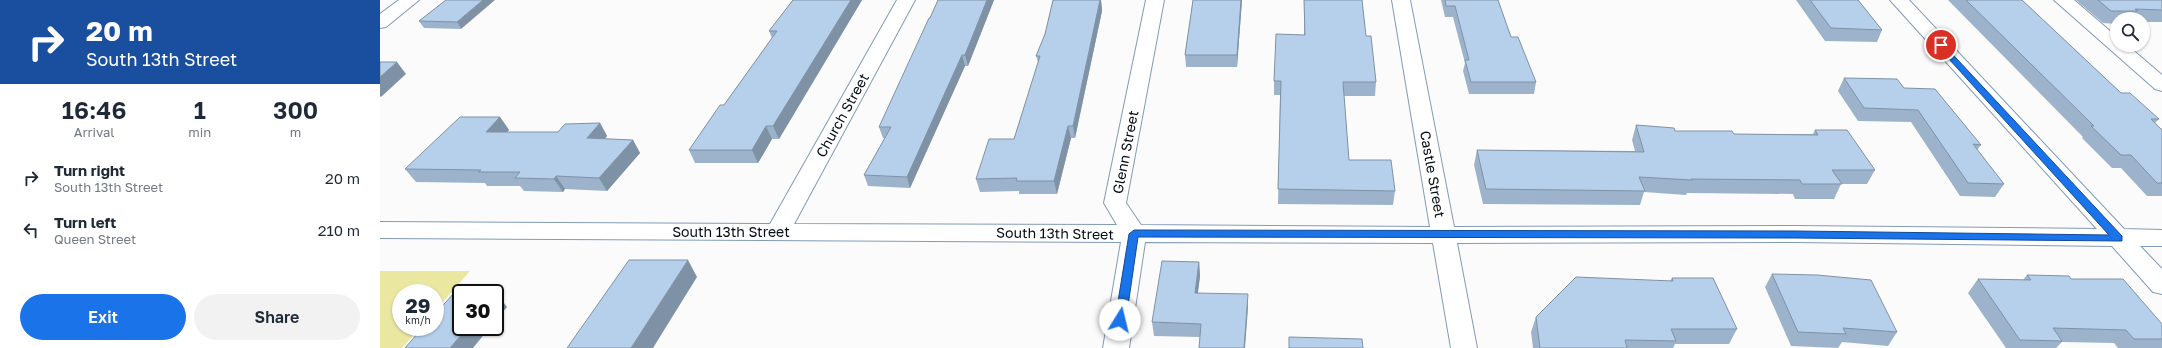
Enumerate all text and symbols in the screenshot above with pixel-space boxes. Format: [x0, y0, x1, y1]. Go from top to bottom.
map controls [2110, 12, 2150, 52]
button: search [2110, 12, 2150, 52]
text: 20 m [86, 14, 153, 47]
icon: right [20, 16, 72, 68]
pin [1924, 28, 1958, 62]
icon: arrive [1930, 34, 1952, 56]
text: South 13th Street [86, 48, 237, 70]
street label: Church Street [812, 70, 872, 160]
text: 16:46 [62, 95, 126, 124]
text: 1 [194, 95, 206, 124]
text: 300 [273, 95, 318, 124]
street label: Glenn Street [1109, 109, 1141, 195]
text: Arrival [74, 124, 114, 140]
text: min [188, 124, 211, 140]
text: m [290, 124, 301, 140]
street label: Castle Street [1417, 129, 1449, 219]
text: Turn right [54, 161, 125, 179]
icon: right [20, 167, 42, 189]
text: 20 m [325, 169, 360, 187]
text: South 13th Street [54, 179, 163, 195]
text: Turn left [54, 213, 116, 231]
icon: left [20, 219, 42, 241]
text: 210 m [318, 221, 360, 239]
street label: South 13th Street [672, 223, 790, 240]
street label: South 13th Street [996, 223, 1114, 243]
text: Queen Street [54, 231, 136, 247]
speed limit sign: 30 [452, 284, 504, 336]
text: 29 [406, 293, 430, 317]
button: Exit [20, 294, 186, 340]
button: Share [194, 294, 360, 340]
position arrow [1099, 299, 1141, 341]
text: km/h [405, 314, 431, 326]

